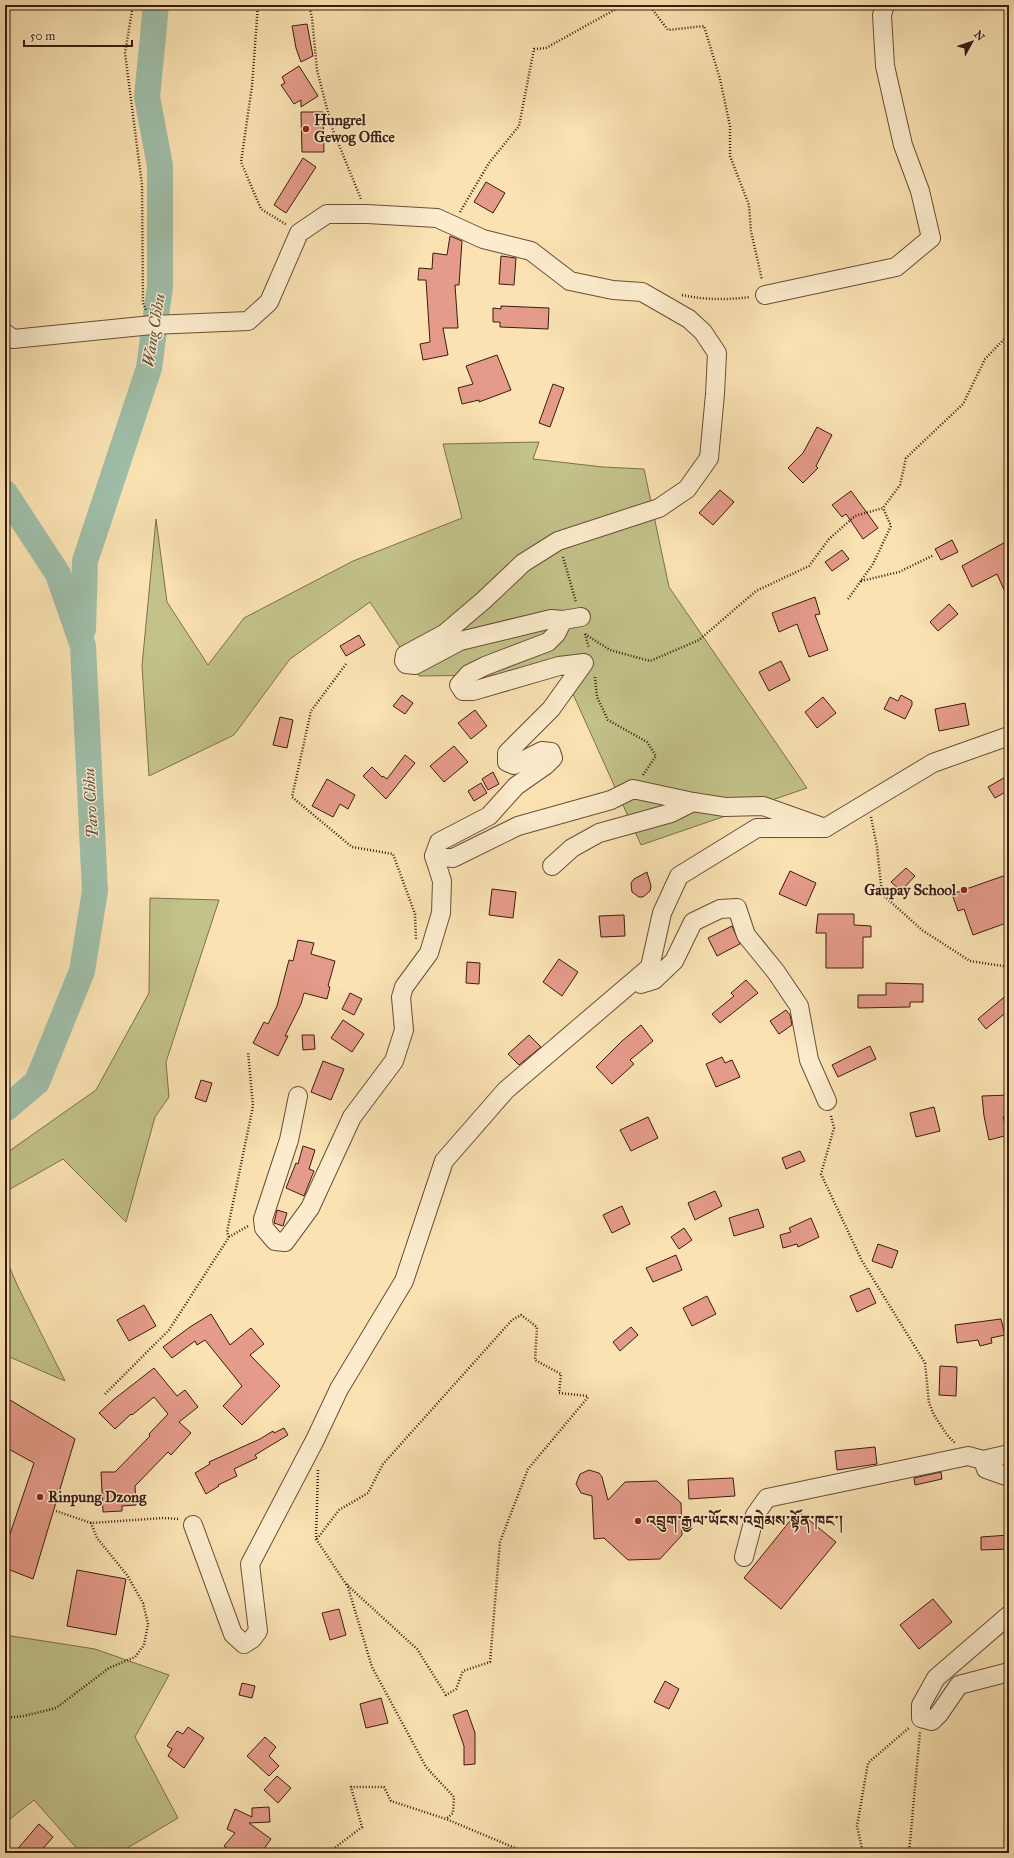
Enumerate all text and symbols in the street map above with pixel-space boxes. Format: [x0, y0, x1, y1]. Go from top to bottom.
scale bar [24, 22, 132, 48]
north arrow [952, 22, 992, 62]
text: N [971, 28, 988, 44]
text: 50 m [30, 29, 55, 43]
place label: Hungrel Gewog Office [314, 111, 395, 147]
marker: Hungrel Gewog Office [301, 124, 311, 134]
water label: Wang Chhu [138, 292, 169, 368]
water label: Paro Chhu [79, 767, 102, 839]
place label: Gaupay School [864, 881, 957, 900]
marker: Gaupay School [959, 885, 969, 895]
place label: Rinpung Dzong [48, 1488, 147, 1507]
marker: Rinpung Dzong [35, 1492, 45, 1502]
place label: འབྲུག་རྒྱལ་ཡོངས་འགྲེམས་སྟོན་ཁང་། [646, 1509, 843, 1534]
marker: འབྲུག་རྒྱལ་ཡོངས་འགྲེམས་སྟོན་ཁང་། [633, 1516, 643, 1526]

